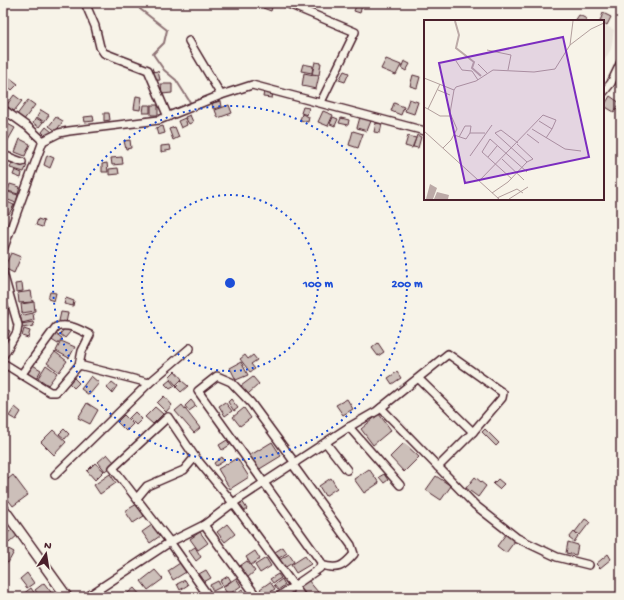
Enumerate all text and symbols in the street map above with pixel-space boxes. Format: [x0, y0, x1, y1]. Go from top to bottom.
inset map [424, 20, 604, 200]
centre of rings [223, 276, 237, 290]
text: 100 m [302, 278, 333, 292]
text: 200 m [392, 278, 423, 292]
north arrow [26, 534, 66, 574]
text: N [43, 540, 52, 553]

